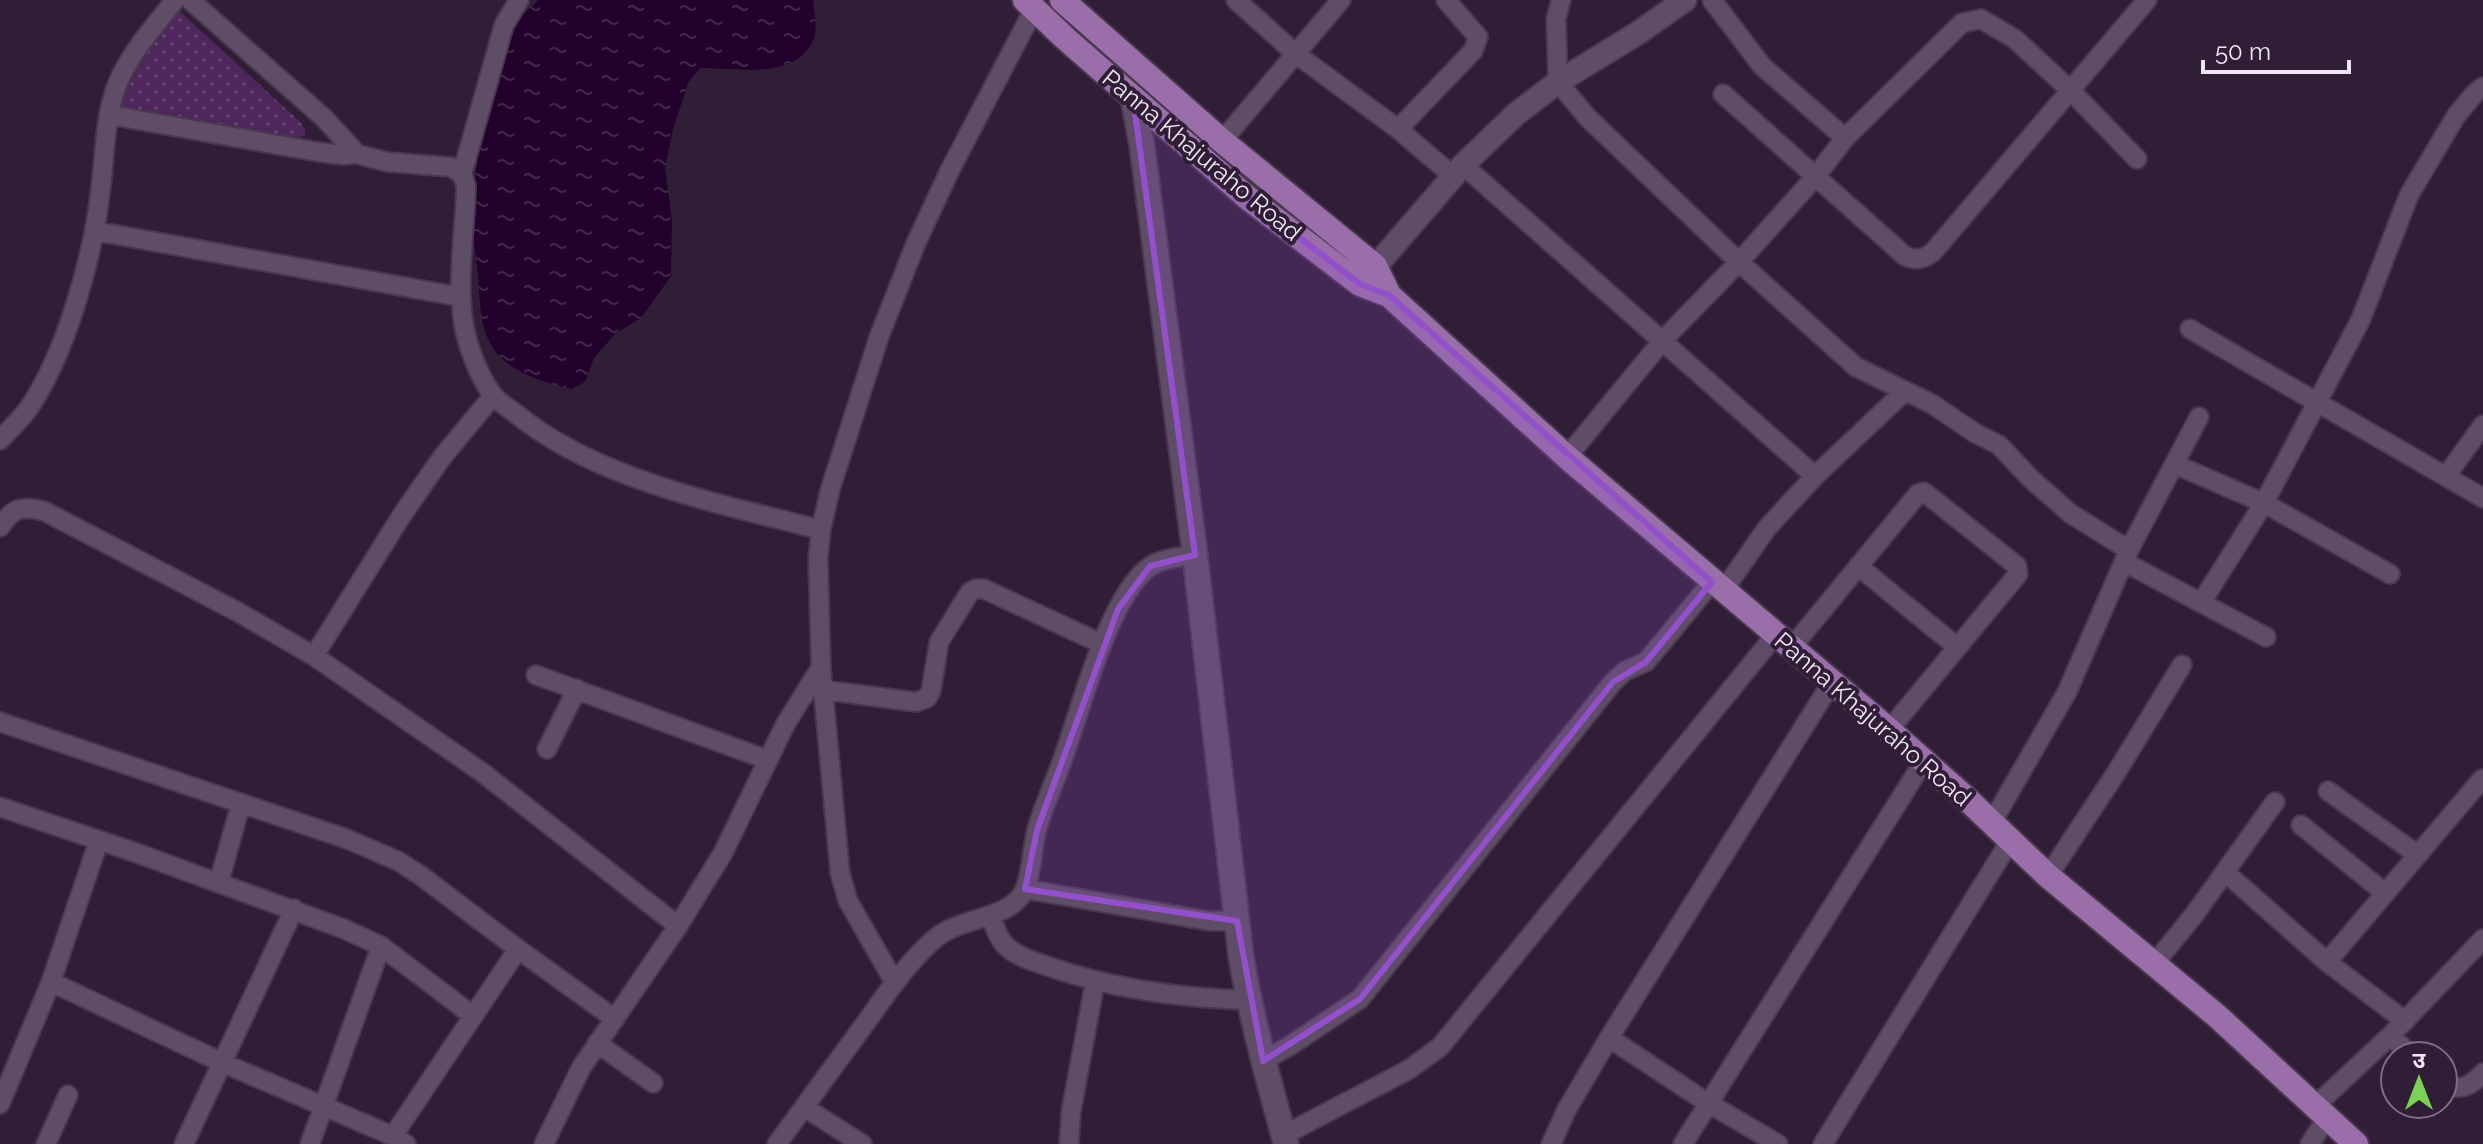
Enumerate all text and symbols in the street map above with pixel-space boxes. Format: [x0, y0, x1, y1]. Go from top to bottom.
scale bar [2203, 24, 2349, 74]
text: 50 m [2215, 37, 2271, 66]
street label: Panna Khajuraho Road [1097, 63, 1307, 247]
street label: Panna Khajuraho Road [1769, 626, 1977, 812]
north arrow [2379, 1040, 2459, 1120]
text: उ [2413, 1047, 2427, 1073]

